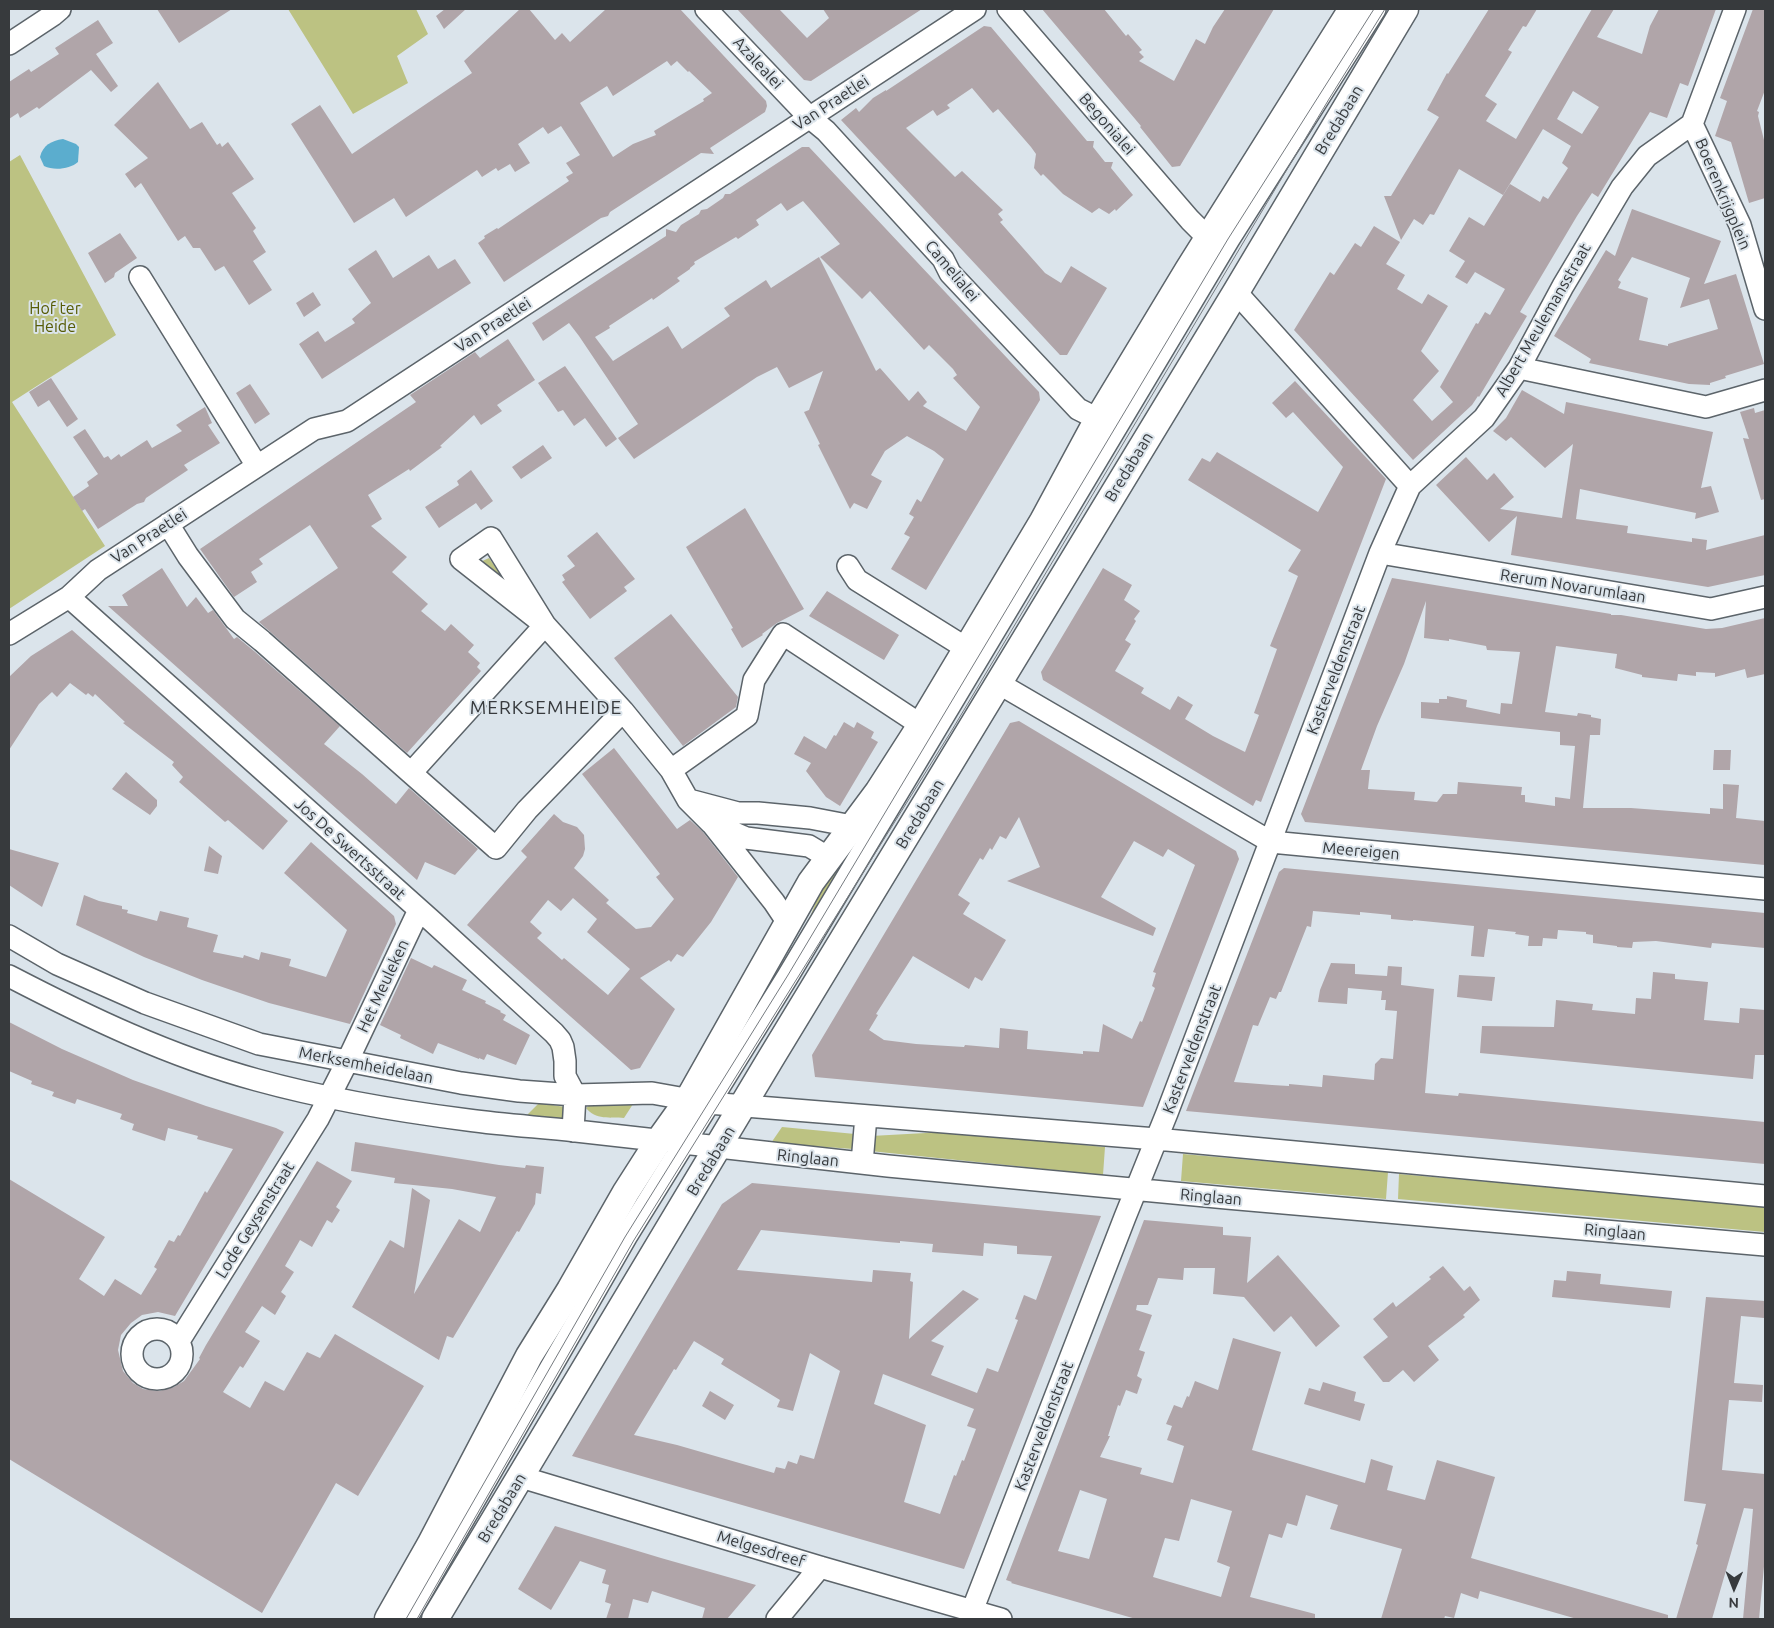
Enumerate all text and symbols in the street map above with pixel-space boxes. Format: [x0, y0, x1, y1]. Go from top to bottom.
street label: Azalealei [729, 33, 787, 93]
street label: Van Praetlei [789, 71, 873, 135]
street label: Bredabaan [1311, 82, 1367, 158]
street label: Begonialei [1075, 89, 1139, 159]
street label: Boerenkrijgplein [1691, 136, 1755, 252]
street label: Camelialei [921, 237, 983, 305]
street label: Albert Meulemansstraat [1491, 240, 1595, 400]
street label: Van Praetlei [451, 293, 535, 357]
park label: Hof ter Heide [29, 299, 81, 337]
street label: Bredabaan [1101, 429, 1157, 505]
street label: Van Praetlei [107, 504, 191, 568]
street label: Rerum Novarumlaan [1499, 565, 1647, 607]
street label: Kasterveldenstraat [1303, 603, 1369, 737]
district label: MERKSEMHEIDE [468, 697, 624, 719]
street label: Bredabaan [892, 776, 948, 852]
street label: Jos De Swertsstraat [291, 794, 409, 904]
street label: Meereigen [1322, 838, 1400, 864]
street label: Het Meuleken [353, 936, 413, 1036]
street label: Kasterveldenstraat [1159, 982, 1225, 1116]
street label: Merksemheidelaan [297, 1043, 435, 1087]
street label: Bredabaan [683, 1123, 739, 1199]
street label: Ringlaan [776, 1145, 840, 1171]
street label: Lode Geysenstraat [212, 1158, 298, 1282]
street label: Ringlaan [1179, 1185, 1243, 1209]
street label: Ringlaan [1583, 1220, 1647, 1244]
street label: Kasterveldenstraat [1011, 1359, 1077, 1493]
street label: Bredabaan [474, 1470, 530, 1546]
street label: Melgesdreef [715, 1527, 807, 1571]
north arrow [1709, 1563, 1759, 1613]
text: N [1728, 1595, 1739, 1611]

